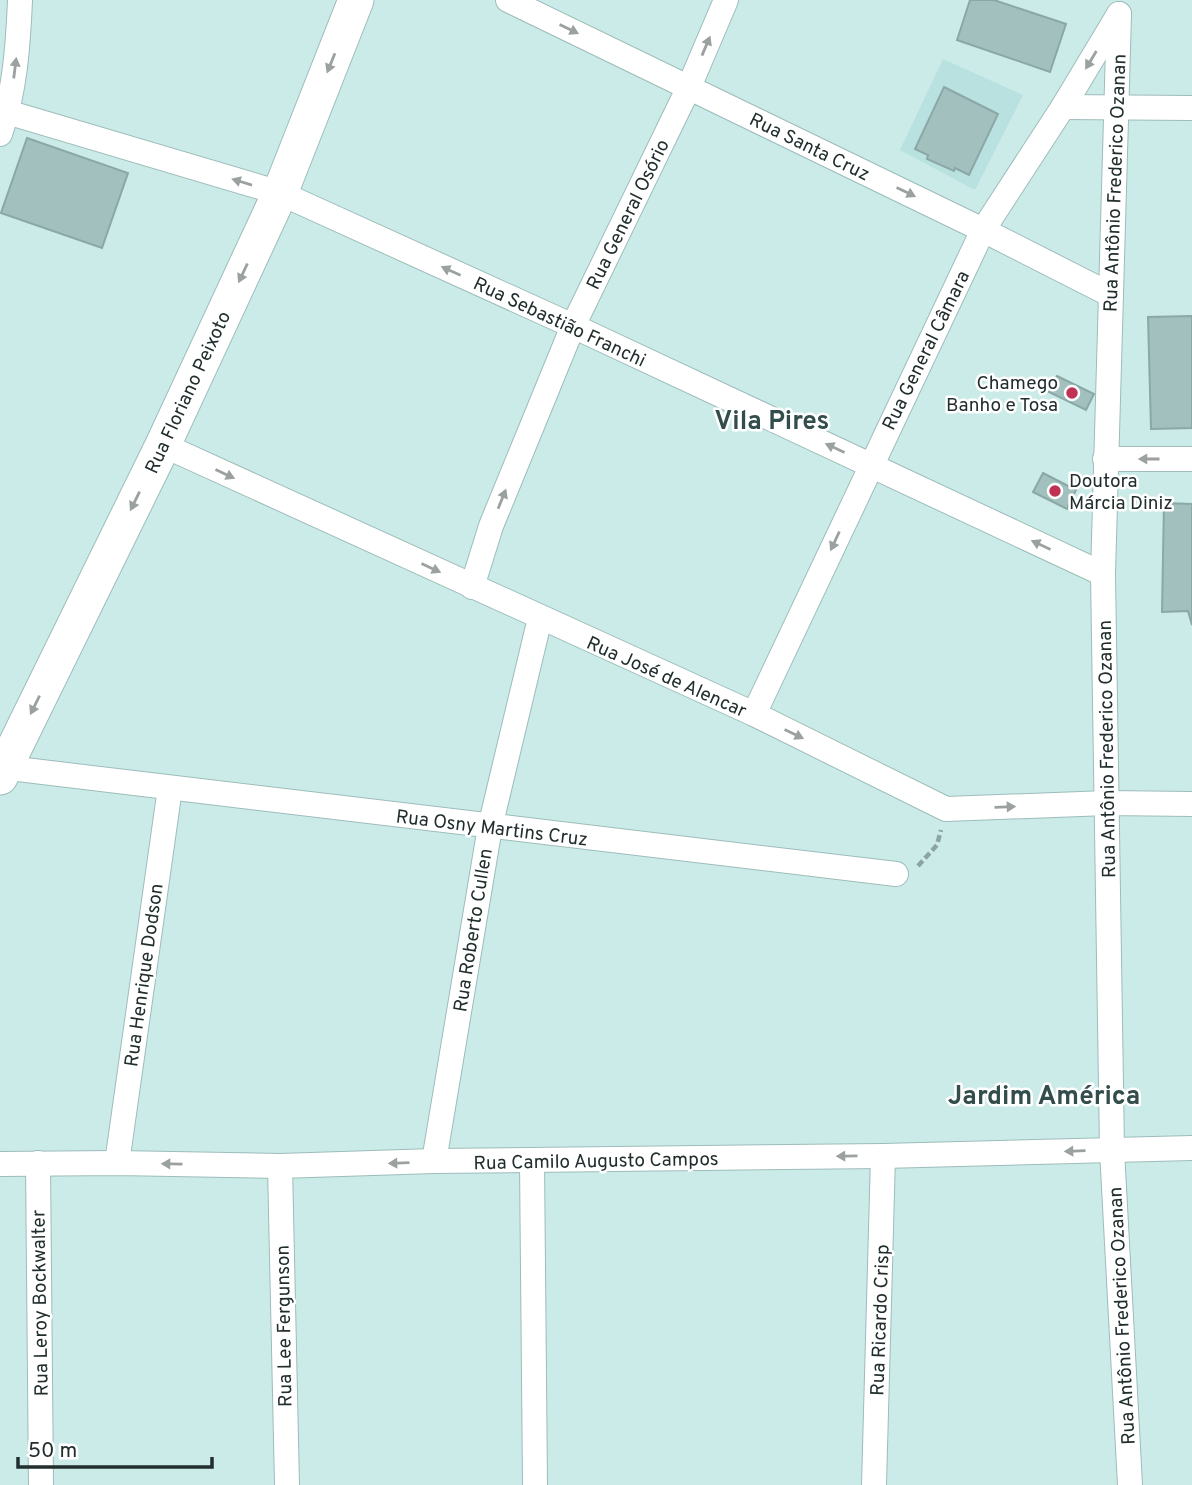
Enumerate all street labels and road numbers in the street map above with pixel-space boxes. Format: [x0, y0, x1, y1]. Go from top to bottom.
street label: Rua Antônio Frederico Ozanan [1099, 54, 1132, 313]
street label: Rua Santa Cruz [745, 108, 873, 187]
street label: Rua General Osório [582, 136, 676, 294]
street label: Rua General Câmara [878, 267, 976, 435]
street label: Rua Sebastião Franchi [469, 272, 649, 373]
street label: Rua Floriano Peixoto [141, 308, 237, 478]
street label: Rua Antônio Frederico Ozanan [1094, 620, 1122, 878]
street label: Rua José de Alencar [582, 632, 750, 724]
street label: Rua Osny Martins Cruz [394, 805, 589, 853]
street label: Rua Roberto Cullen [449, 847, 499, 1014]
street label: Rua Henrique Dodson [120, 882, 170, 1068]
street label: Rua Camilo Augusto Campos [473, 1148, 719, 1176]
street label: Rua Antônio Frederico Ozanan [1104, 1186, 1142, 1446]
street label: Rua Leroy Bockwalter [27, 1209, 55, 1396]
street label: Rua Ricardo Crisp [866, 1244, 896, 1396]
street label: Rua Lee Fergunson [272, 1245, 298, 1407]

